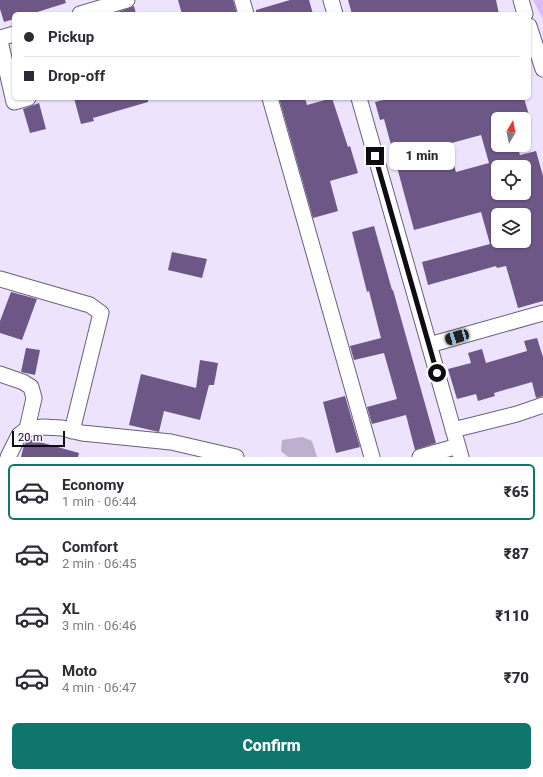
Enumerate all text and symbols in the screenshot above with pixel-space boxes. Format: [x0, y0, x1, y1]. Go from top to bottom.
text: Pickup [48, 28, 94, 46]
text: Drop-off [48, 67, 105, 85]
north arrow [491, 112, 531, 152]
map controls [491, 112, 531, 248]
callout: 1 min [389, 142, 455, 170]
route end [366, 147, 384, 165]
text: 1 min [406, 148, 438, 163]
button: locate [491, 160, 531, 200]
button: layers [491, 208, 531, 248]
car [444, 328, 470, 346]
route start [428, 364, 446, 382]
scale bar [12, 429, 65, 448]
text: 20 m [18, 431, 43, 444]
icon: car [14, 474, 50, 510]
text: Economy [62, 476, 124, 494]
text: ₹65 [504, 483, 529, 501]
text: 1 min · 06:44 [62, 494, 137, 509]
icon: car [14, 536, 50, 572]
text: Comfort [62, 538, 118, 556]
text: ₹87 [504, 545, 529, 563]
text: 2 min · 06:45 [62, 556, 137, 571]
icon: car [14, 598, 50, 634]
text: XL [62, 600, 80, 618]
text: ₹110 [495, 607, 529, 625]
text: 3 min · 06:46 [62, 618, 137, 633]
icon: car [14, 660, 50, 696]
text: Moto [62, 662, 97, 680]
text: ₹70 [504, 669, 529, 687]
text: 4 min · 06:47 [62, 680, 137, 695]
button: Confirm [12, 723, 531, 769]

